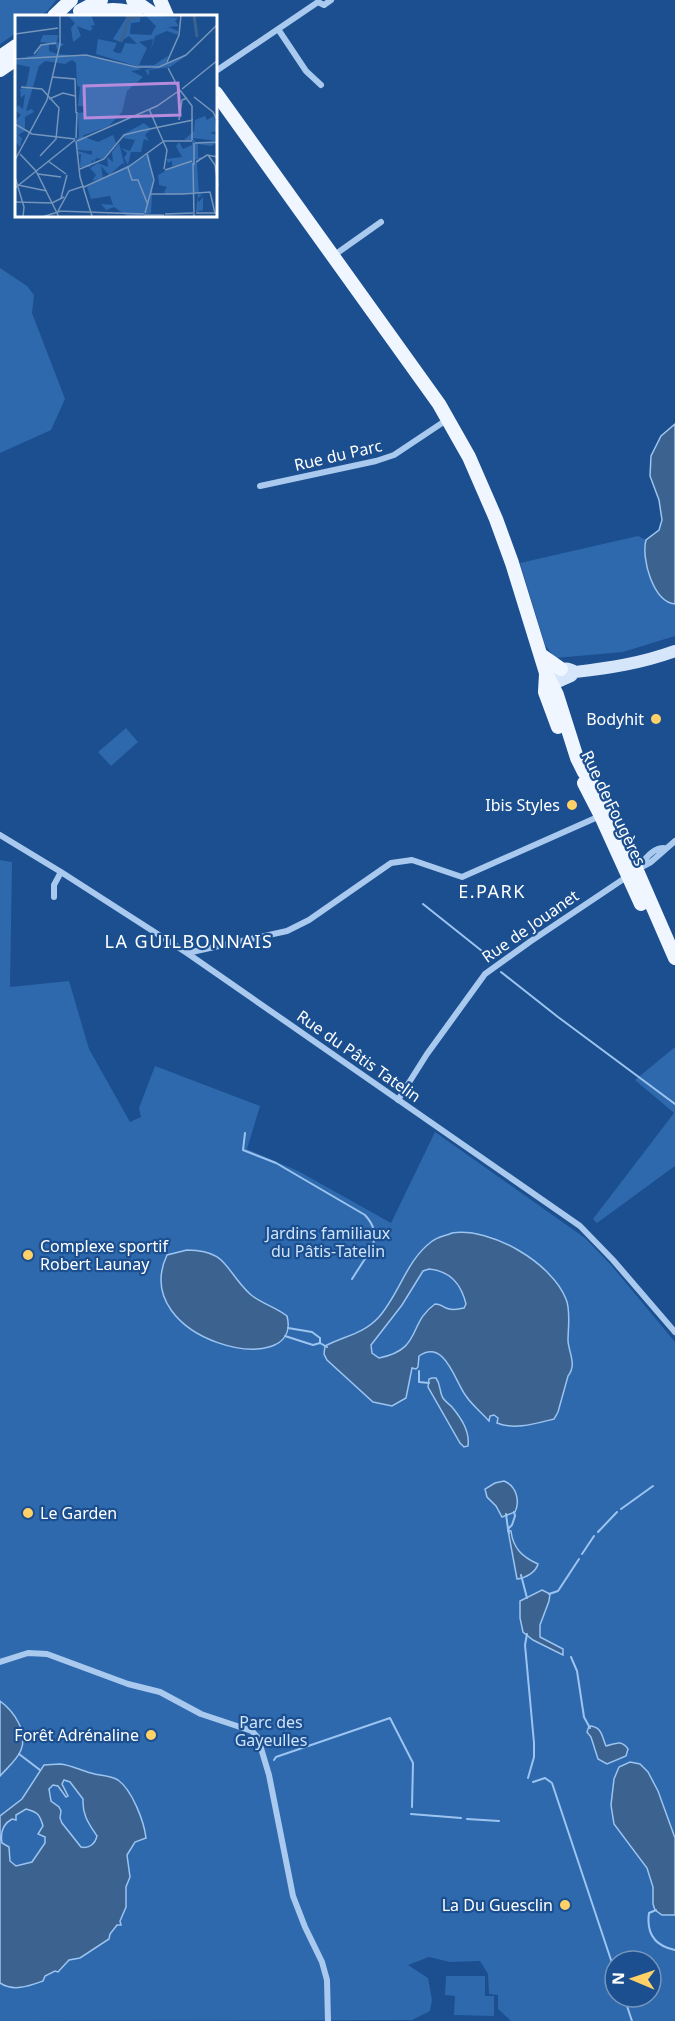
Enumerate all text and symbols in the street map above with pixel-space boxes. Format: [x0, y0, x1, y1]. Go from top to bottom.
inset map [15, 15, 218, 218]
street label: Rue du Parc [292, 434, 384, 476]
place label: Bodyhit [586, 708, 644, 730]
marker: Bodyhit [649, 712, 663, 726]
street label: Rue de Fougères [577, 747, 651, 869]
place label: Ibis Styles [485, 794, 560, 816]
marker: Ibis Styles [565, 798, 579, 812]
district label: E.PARK [458, 879, 526, 903]
street label: Rue de Jouanet [477, 884, 583, 968]
district label: LA GUILBONNAIS [104, 929, 274, 953]
street label: Rue du Pâtis Tatelin [293, 1005, 425, 1107]
park label: Jardins familiaux du Pâtis-Tatelin [264, 1222, 391, 1262]
place label: Complexe sportif Robert Launay [40, 1235, 169, 1275]
marker: Complexe sportif Robert Launay [21, 1248, 35, 1262]
place label: Le Garden [40, 1502, 117, 1524]
marker: Le Garden [21, 1506, 35, 1520]
park label: Parc des Gayeulles [235, 1711, 307, 1751]
place label: Forêt Adrénaline [14, 1724, 139, 1746]
marker: Forêt Adrénaline [144, 1728, 158, 1742]
place label: La Du Guesclin [442, 1894, 553, 1916]
marker: La Du Guesclin [558, 1898, 572, 1912]
north arrow [603, 1949, 663, 2009]
text: N [607, 1972, 629, 1985]

